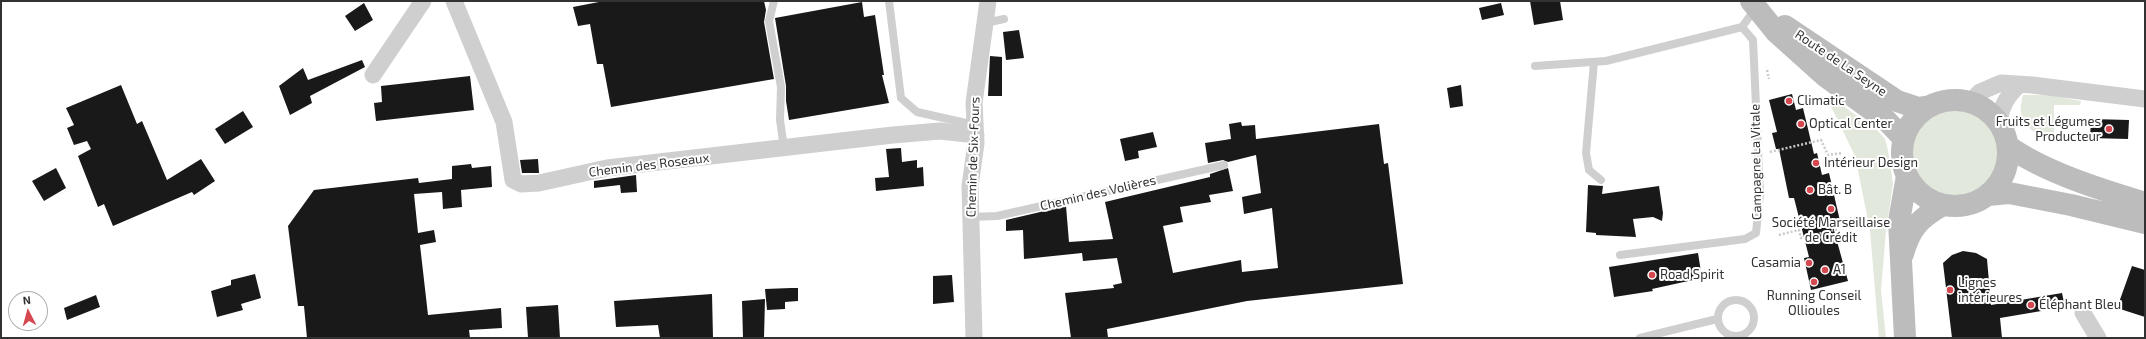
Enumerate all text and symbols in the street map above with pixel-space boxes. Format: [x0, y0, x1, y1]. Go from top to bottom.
street label: Route de La Seyne [1792, 27, 1890, 99]
place label: Climatic [1797, 93, 1845, 109]
street label: Chemin de Six-Fours [963, 96, 983, 218]
marker: Climatic [1784, 96, 1794, 106]
street label: Campagne La Vitale [1747, 104, 1765, 220]
place label: Fruits et Légumes Producteur [1996, 114, 2101, 145]
place label: Optical Center [1809, 116, 1893, 132]
marker: Optical Center [1796, 119, 1806, 129]
marker: Fruits et Légumes Producteur [2104, 124, 2114, 134]
street label: Chemin des Roseaux [588, 150, 710, 180]
place label: Intérieur Design [1824, 155, 1918, 171]
marker: Intérieur Design [1811, 158, 1821, 168]
street label: Chemin des Volières [1039, 172, 1157, 214]
place label: Bât. B [1818, 182, 1852, 198]
marker: Bât. B [1805, 185, 1815, 195]
marker: Société Marseillaise de Crédit [1826, 204, 1836, 214]
place label: Société Marseillaise de Crédit [1772, 215, 1890, 246]
place label: Casamia [1751, 255, 1801, 271]
marker: Casamia [1804, 258, 1814, 268]
place label: A1 [1833, 262, 1846, 278]
marker: A1 [1820, 265, 1830, 275]
place label: Road Spirit [1660, 267, 1724, 283]
marker: Road Spirit [1647, 270, 1657, 280]
place label: Lignes intérieures [1958, 275, 2022, 306]
marker: Running Conseil Ollioules [1809, 277, 1819, 287]
marker: Lignes intérieures [1945, 285, 1955, 295]
place label: Running Conseil Ollioules [1767, 288, 1861, 319]
north arrow [8, 291, 48, 331]
text: N [22, 293, 31, 306]
place label: Éléphant Bleu [2039, 297, 2121, 313]
marker: Éléphant Bleu [2026, 300, 2036, 310]

